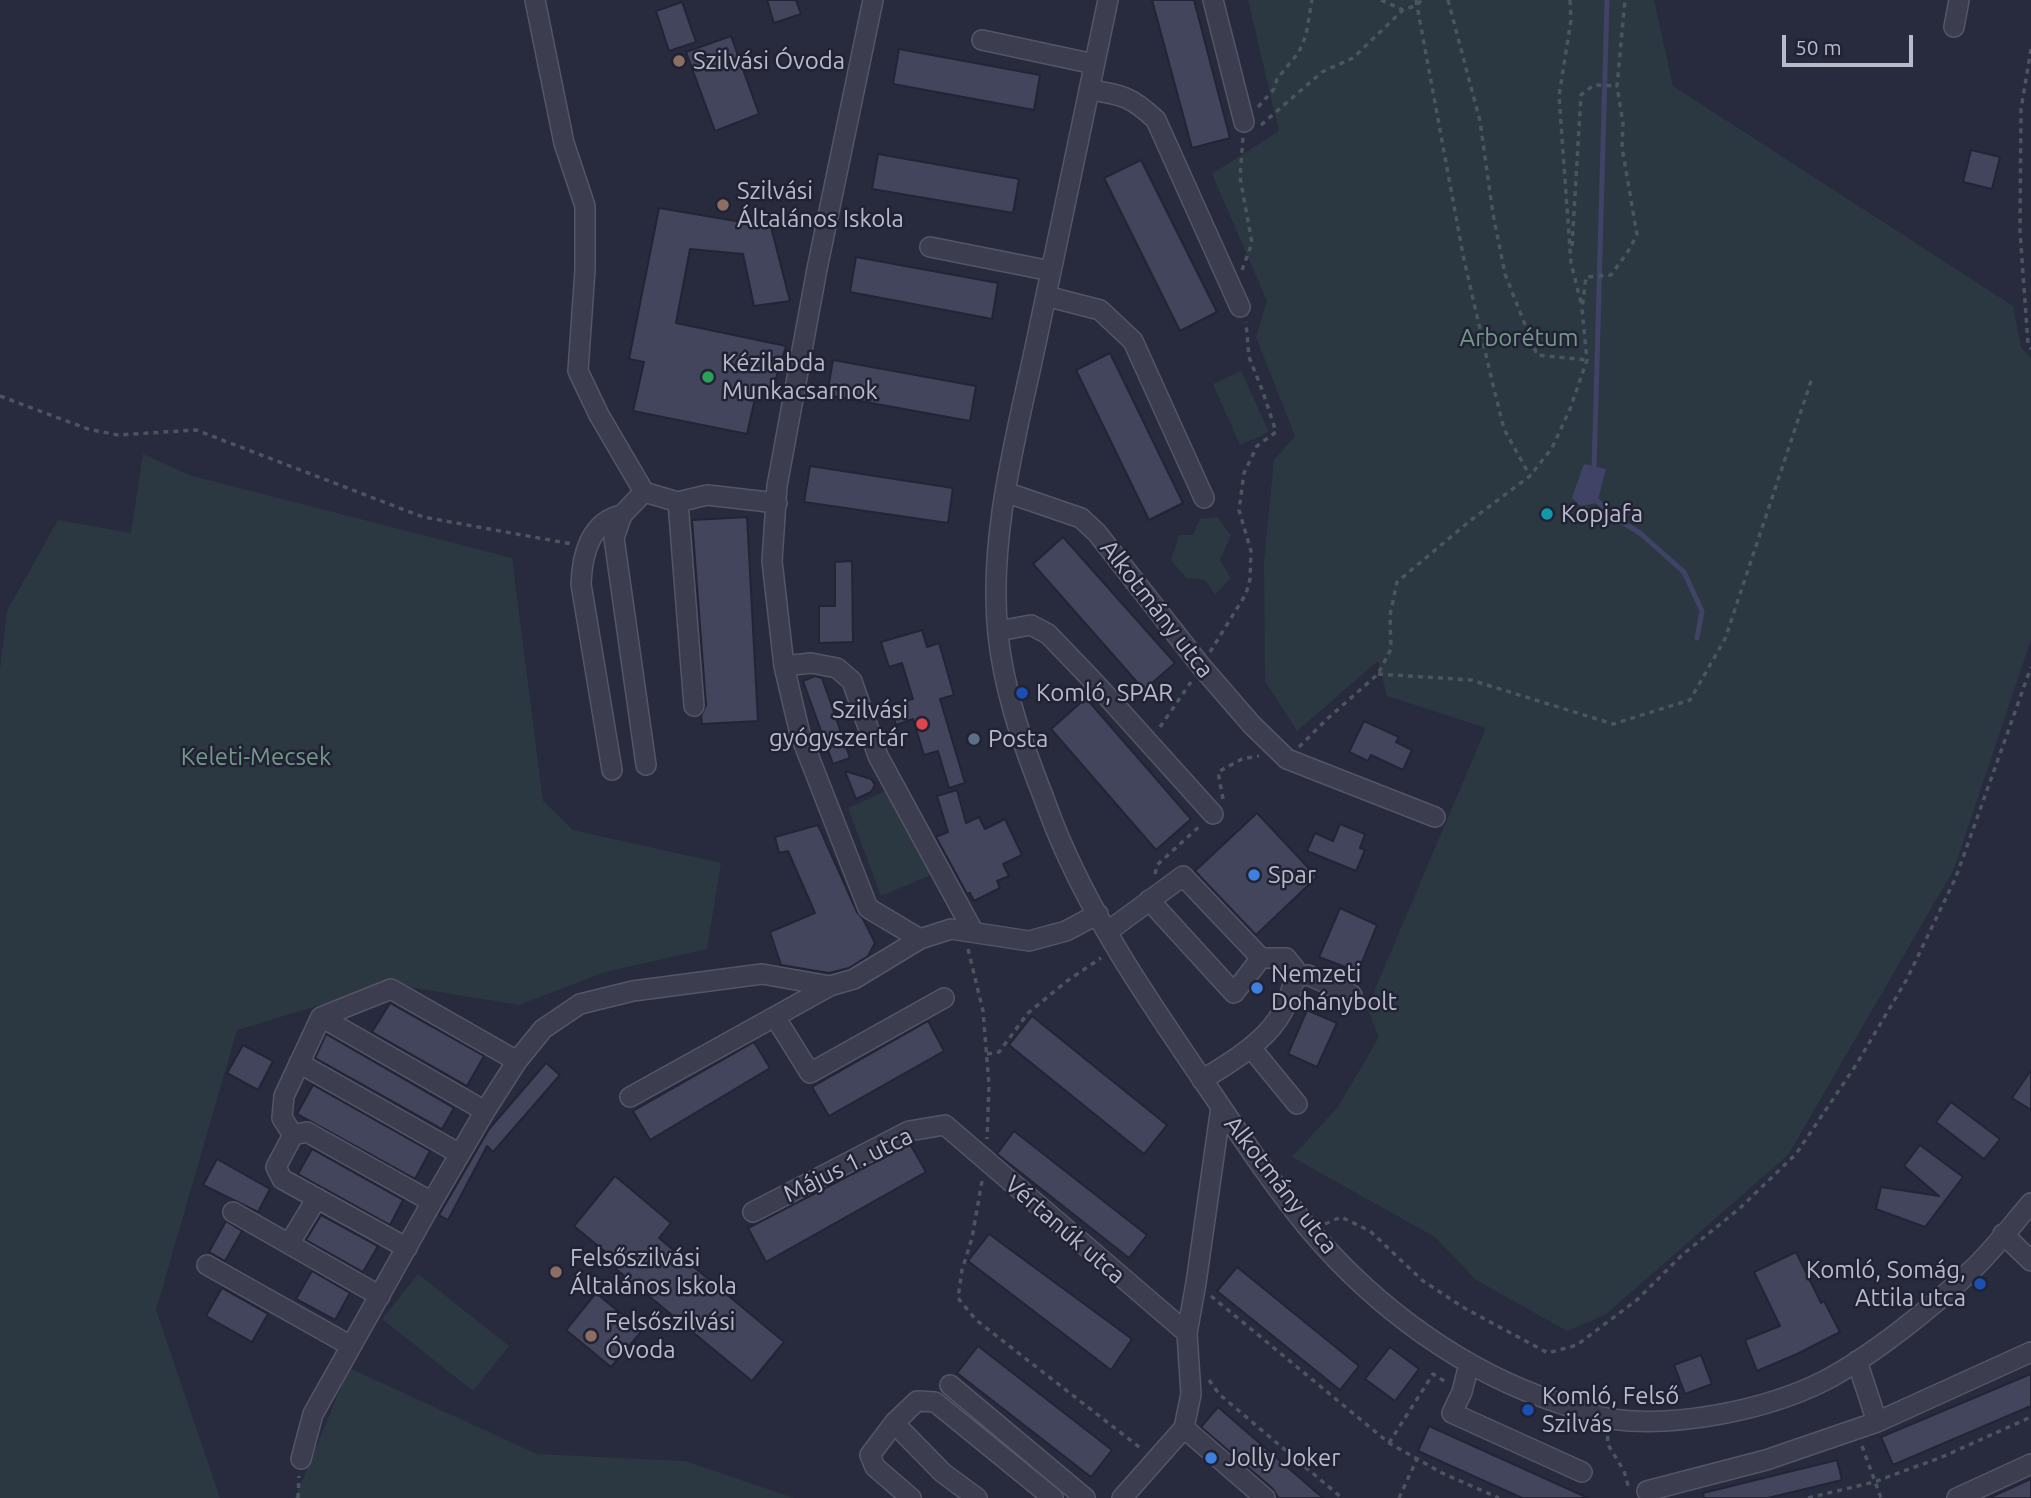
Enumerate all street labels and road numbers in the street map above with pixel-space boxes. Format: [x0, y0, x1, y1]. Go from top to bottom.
street label: Alkotmány utca [1094, 534, 1220, 684]
street label: Alkotmány utca [1218, 1110, 1344, 1260]
street label: Május 1. utca [779, 1121, 917, 1209]
street label: Vértanúk utca [999, 1170, 1131, 1290]

